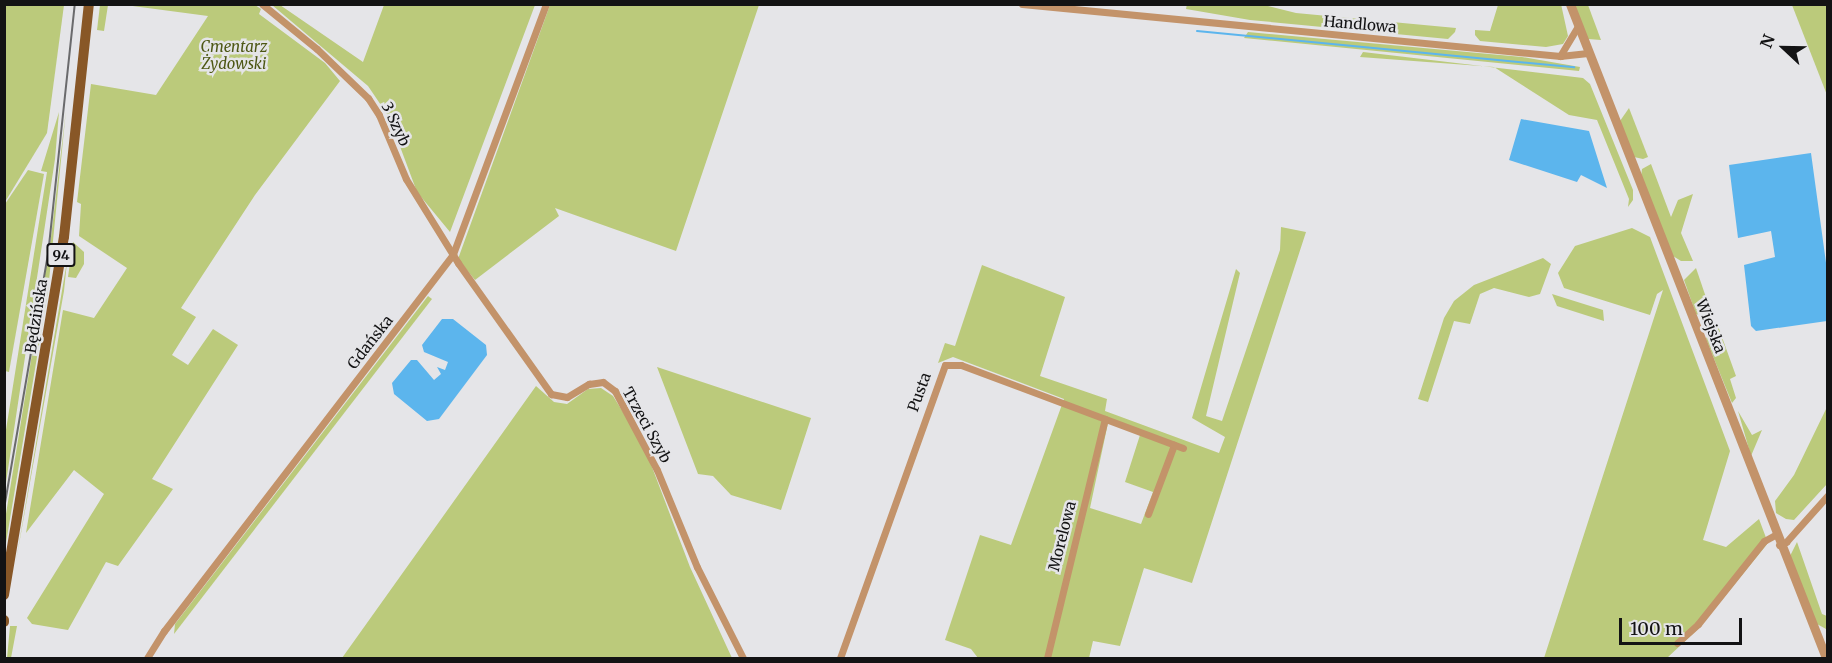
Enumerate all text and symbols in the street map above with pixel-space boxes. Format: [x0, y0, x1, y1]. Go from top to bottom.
street label: Handlowa [1323, 12, 1397, 36]
north arrow [1754, 18, 1814, 78]
text: N [1756, 32, 1779, 51]
park label: Cmentarz Żydowski [201, 37, 267, 72]
street label: 3 Szyb [378, 99, 414, 149]
road number: 94 [46, 244, 76, 266]
street label: Będzińska [21, 277, 51, 355]
street label: Wiejska [1692, 296, 1730, 356]
street label: Gdańska [343, 312, 397, 372]
street label: Pusta [904, 370, 934, 414]
street label: Trzeci Szyb [619, 384, 675, 466]
street label: Morelowa [1045, 499, 1079, 573]
scale bar [1622, 606, 1745, 644]
text: 100 m [1630, 617, 1683, 640]

